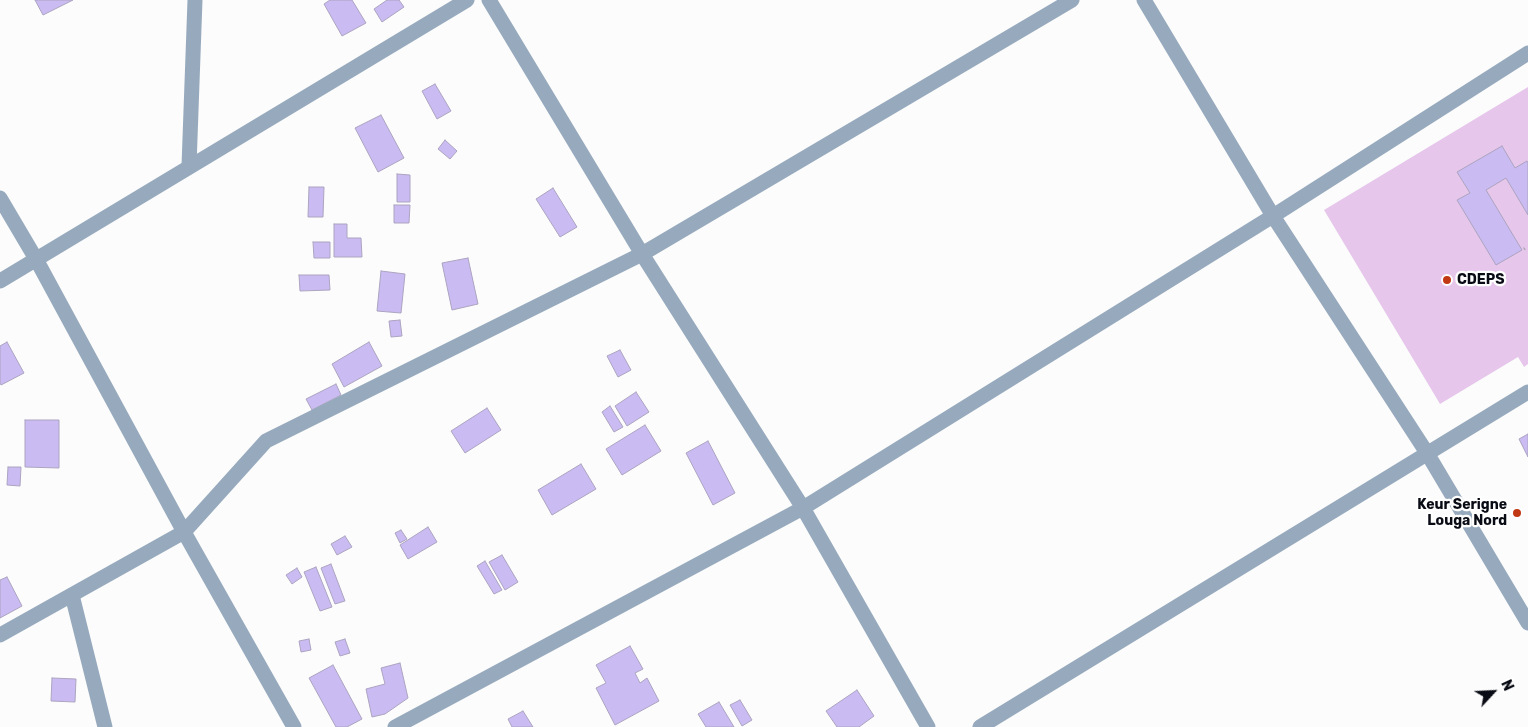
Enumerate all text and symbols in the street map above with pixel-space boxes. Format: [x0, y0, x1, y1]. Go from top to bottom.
place label: CDEPS [1457, 272, 1505, 288]
marker: CDEPS [1441, 274, 1453, 286]
place label: Keur Serigne Louga Nord [1417, 497, 1507, 530]
marker: Keur Serigne Louga Nord [1511, 507, 1523, 519]
north arrow [1468, 667, 1518, 717]
text: N [1497, 677, 1517, 694]

